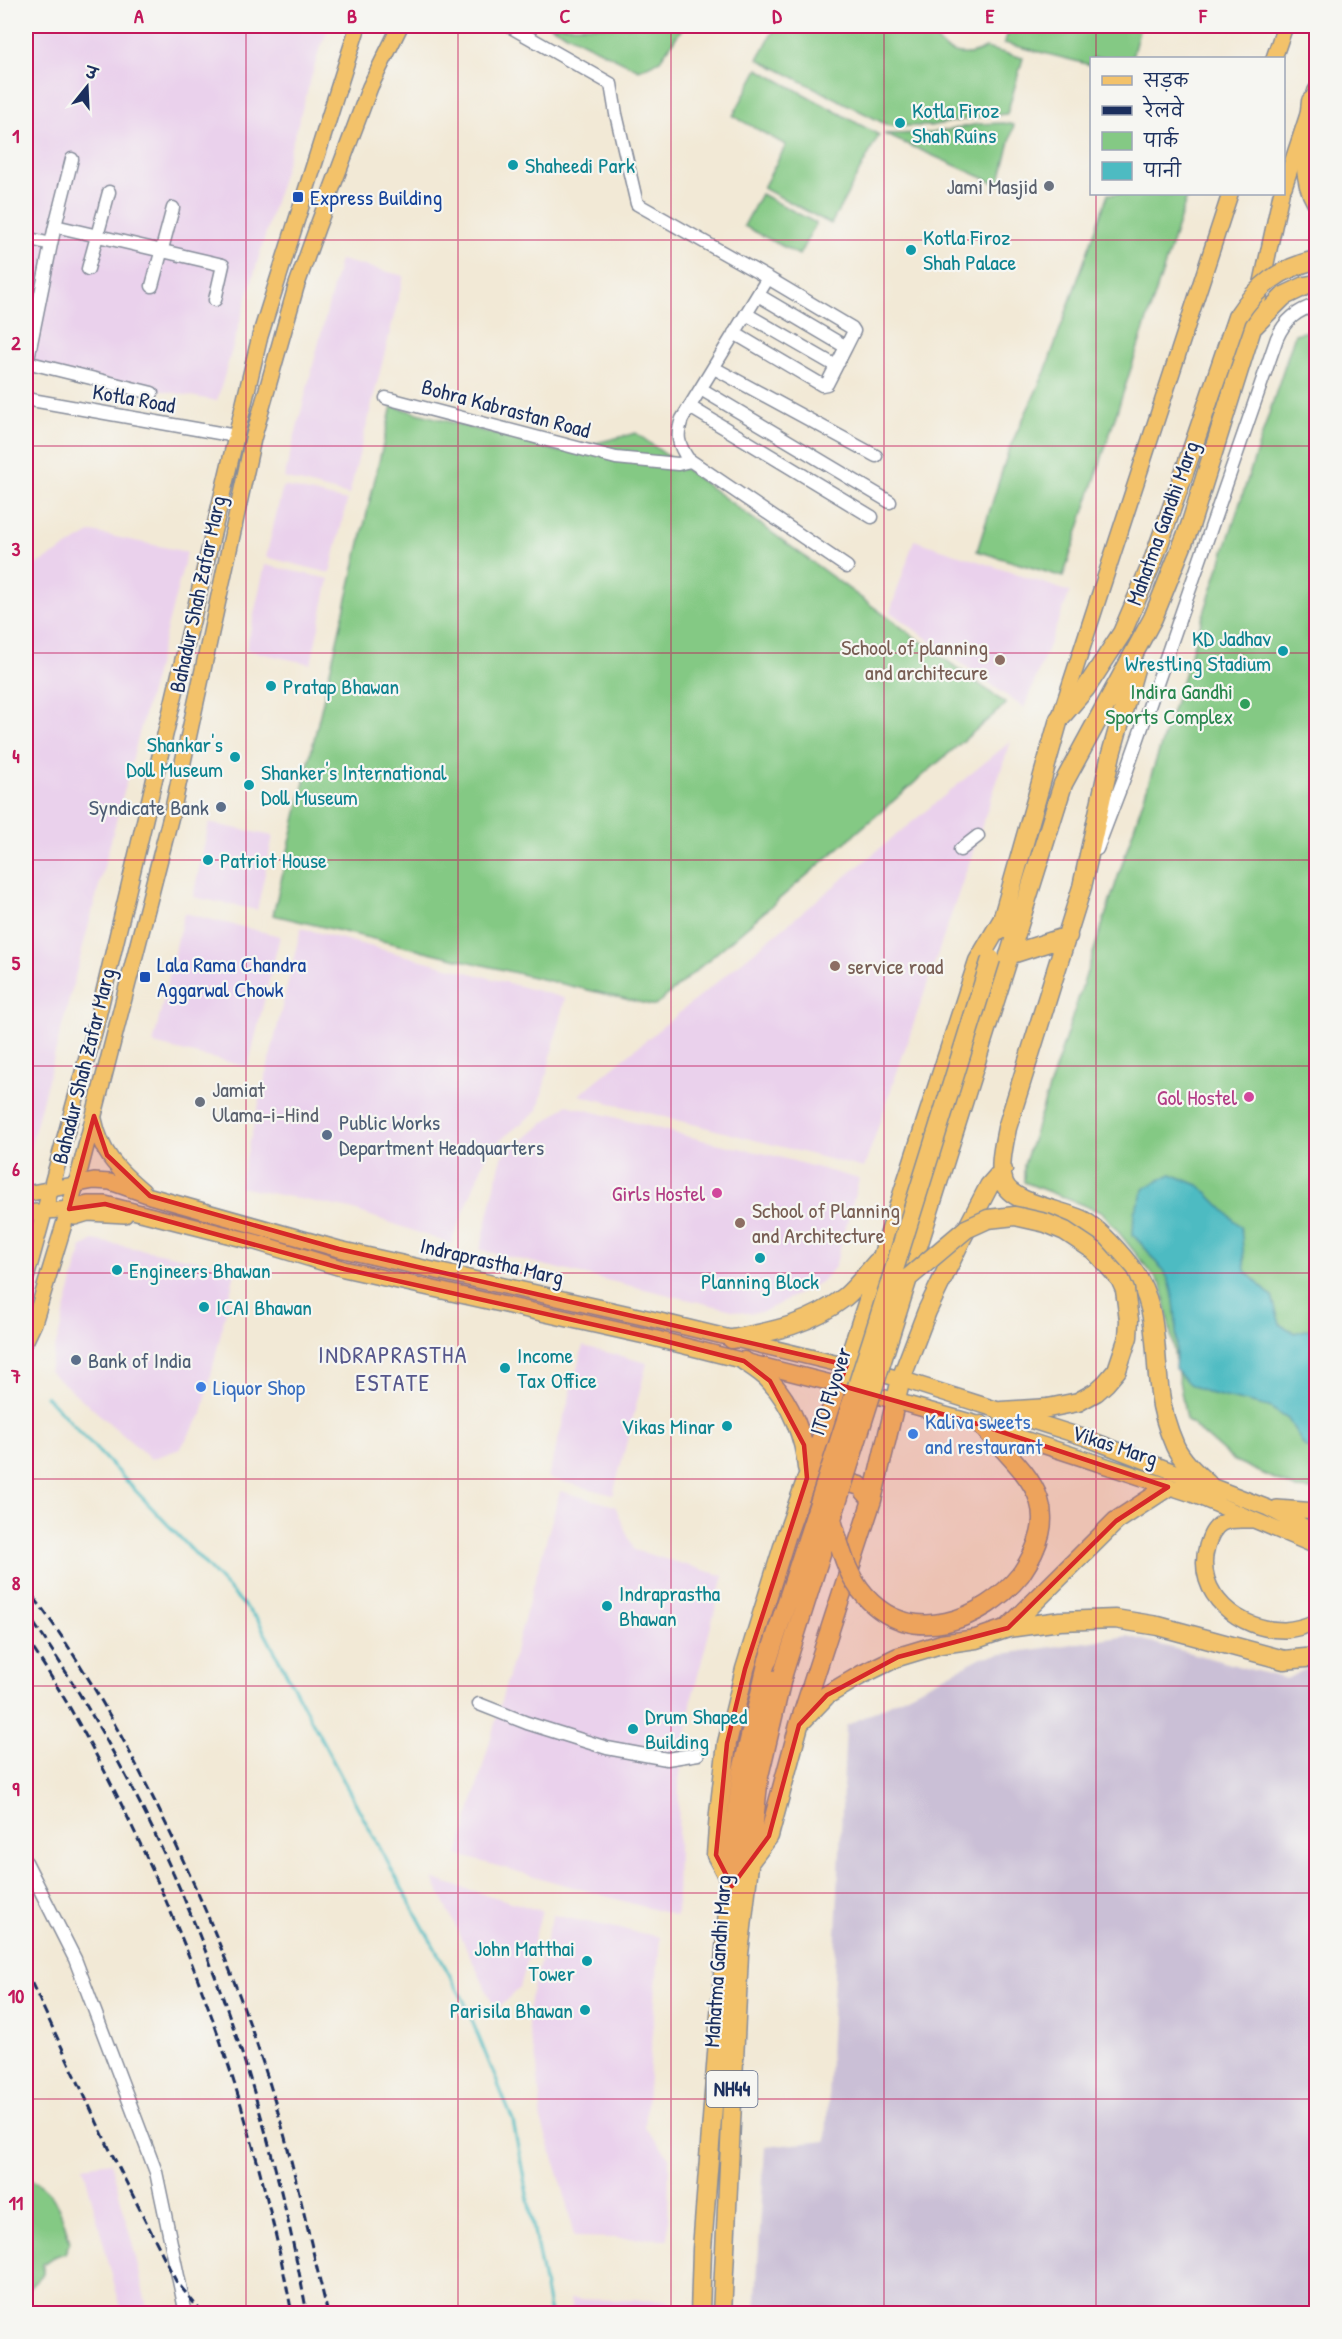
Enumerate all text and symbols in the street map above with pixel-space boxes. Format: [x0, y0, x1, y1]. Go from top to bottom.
text: A [134, 2, 144, 29]
text: B [347, 2, 357, 29]
text: C [560, 2, 571, 29]
text: D [772, 2, 782, 29]
text: E [986, 2, 995, 29]
text: F [1198, 2, 1208, 29]
north arrow [57, 57, 117, 117]
legend [1090, 57, 1285, 195]
text: उ [81, 60, 101, 85]
text: सड़क [1143, 68, 1189, 93]
place label: Kotla Firoz Shah Ruins [912, 95, 999, 150]
text: रेलवे [1142, 95, 1185, 123]
marker: Kotla Firoz Shah Ruins [893, 116, 907, 130]
text: 1 [12, 122, 20, 149]
text: पार्क [1143, 127, 1179, 153]
place label: Shaheedi Park [525, 150, 635, 180]
text: पानी [1143, 157, 1182, 183]
marker: Shaheedi Park [506, 158, 520, 172]
place label: Jami Masjid [946, 171, 1037, 201]
marker: Jami Masjid [1042, 179, 1056, 193]
place label: Express Building [310, 182, 442, 212]
marker: Express Building [291, 190, 305, 204]
place label: Kotla Firoz Shah Palace [923, 222, 1016, 277]
marker: Kotla Firoz Shah Palace [904, 243, 918, 257]
text: 2 [11, 329, 21, 356]
street label: Bohra Kabrastan Road [418, 371, 594, 445]
street label: Kotla Road [90, 376, 178, 420]
street label: Mahatma Gandhi Marg [1118, 437, 1206, 609]
street label: Bahadur Shah Zafar Marg [161, 493, 233, 695]
text: 3 [12, 535, 21, 562]
place label: KD Jadhav Wrestling Stadium [1125, 623, 1271, 678]
place label: School of planning and architecure [841, 632, 988, 687]
marker: KD Jadhav Wrestling Stadium [1276, 644, 1290, 658]
marker: School of planning and architecure [993, 653, 1007, 667]
place label: Pratap Bhawan [283, 671, 399, 701]
place label: Indira Gandhi Sports Complex [1105, 676, 1233, 731]
marker: Pratap Bhawan [264, 679, 278, 693]
marker: Indira Gandhi Sports Complex [1238, 697, 1252, 711]
place label: Shankar's Doll Museum [126, 729, 223, 784]
text: 4 [12, 742, 20, 769]
marker: Shankar's Doll Museum [228, 750, 242, 764]
place label: Shanker's International Doll Museum [261, 757, 447, 812]
marker: Shanker's International Doll Museum [242, 778, 256, 792]
place label: Syndicate Bank [89, 792, 209, 822]
marker: Syndicate Bank [214, 800, 228, 814]
place label: Patriot House [220, 845, 327, 875]
marker: Patriot House [201, 853, 215, 867]
text: 5 [12, 949, 21, 976]
place label: Lala Rama Chandra Aggarwal Chowk [157, 949, 307, 1004]
place label: service road [847, 951, 944, 981]
marker: service road [828, 959, 842, 973]
street label: Bahadur Shah Zafar Marg [44, 965, 122, 1167]
marker: Lala Rama Chandra Aggarwal Chowk [138, 970, 152, 984]
place label: Jamiat Ulama-i-Hind [212, 1074, 319, 1129]
place label: Gol Hostel [1157, 1082, 1237, 1112]
marker: Gol Hostel [1242, 1090, 1256, 1104]
marker: Jamiat Ulama-i-Hind [193, 1095, 207, 1109]
place label: Public Works Department Headquarters [339, 1107, 544, 1162]
marker: Public Works Department Headquarters [320, 1128, 334, 1142]
text: 6 [12, 1155, 20, 1182]
place label: Girls Hostel [612, 1178, 705, 1208]
marker: Girls Hostel [710, 1186, 724, 1200]
place label: School of Planning and Architecture [752, 1195, 900, 1250]
marker: School of Planning and Architecture [733, 1216, 747, 1230]
street label: Indraprastha Marg [417, 1230, 567, 1292]
marker: Planning Block [753, 1251, 767, 1265]
place label: Engineers Bhawan [129, 1255, 271, 1285]
marker: Engineers Bhawan [110, 1263, 124, 1277]
place label: Planning Block [701, 1266, 819, 1296]
place label: ICAI Bhawan [216, 1292, 312, 1322]
marker: ICAI Bhawan [197, 1300, 211, 1314]
district label: INDRAPRASTHA ESTATE [318, 1338, 468, 1398]
place label: Income Tax Office [517, 1340, 597, 1395]
street label: ITO Flyover [802, 1343, 858, 1439]
place label: Bank of India [88, 1345, 191, 1375]
marker: Bank of India [69, 1353, 83, 1367]
marker: Income Tax Office [498, 1361, 512, 1375]
text: 7 [10, 1362, 21, 1389]
place label: Liquor Shop [213, 1372, 306, 1402]
marker: Liquor Shop [194, 1380, 208, 1394]
place label: Kaliva sweets and restaurant [925, 1406, 1043, 1461]
place label: Vikas Minar [621, 1411, 716, 1441]
street label: Vikas Marg [1068, 1417, 1162, 1473]
marker: Vikas Minar [720, 1419, 734, 1433]
marker: Kaliva sweets and restaurant [906, 1427, 920, 1441]
text: 8 [12, 1569, 21, 1596]
place label: Indraprastha Bhawan [619, 1578, 721, 1633]
marker: Indraprastha Bhawan [600, 1599, 614, 1613]
place label: Drum Shaped Building [645, 1701, 748, 1756]
marker: Drum Shaped Building [626, 1722, 640, 1736]
text: 9 [12, 1775, 20, 1802]
street label: Mahatma Gandhi Marg [696, 1874, 738, 2048]
place label: John Matthai Tower [474, 1933, 576, 1988]
marker: John Matthai Tower [580, 1954, 594, 1968]
text: 10 [8, 1982, 24, 2009]
place label: Parisila Bhawan [450, 1995, 573, 2025]
marker: Parisila Bhawan [578, 2003, 592, 2017]
road number: NH44 [706, 2071, 758, 2107]
text: 11 [9, 2189, 23, 2216]

